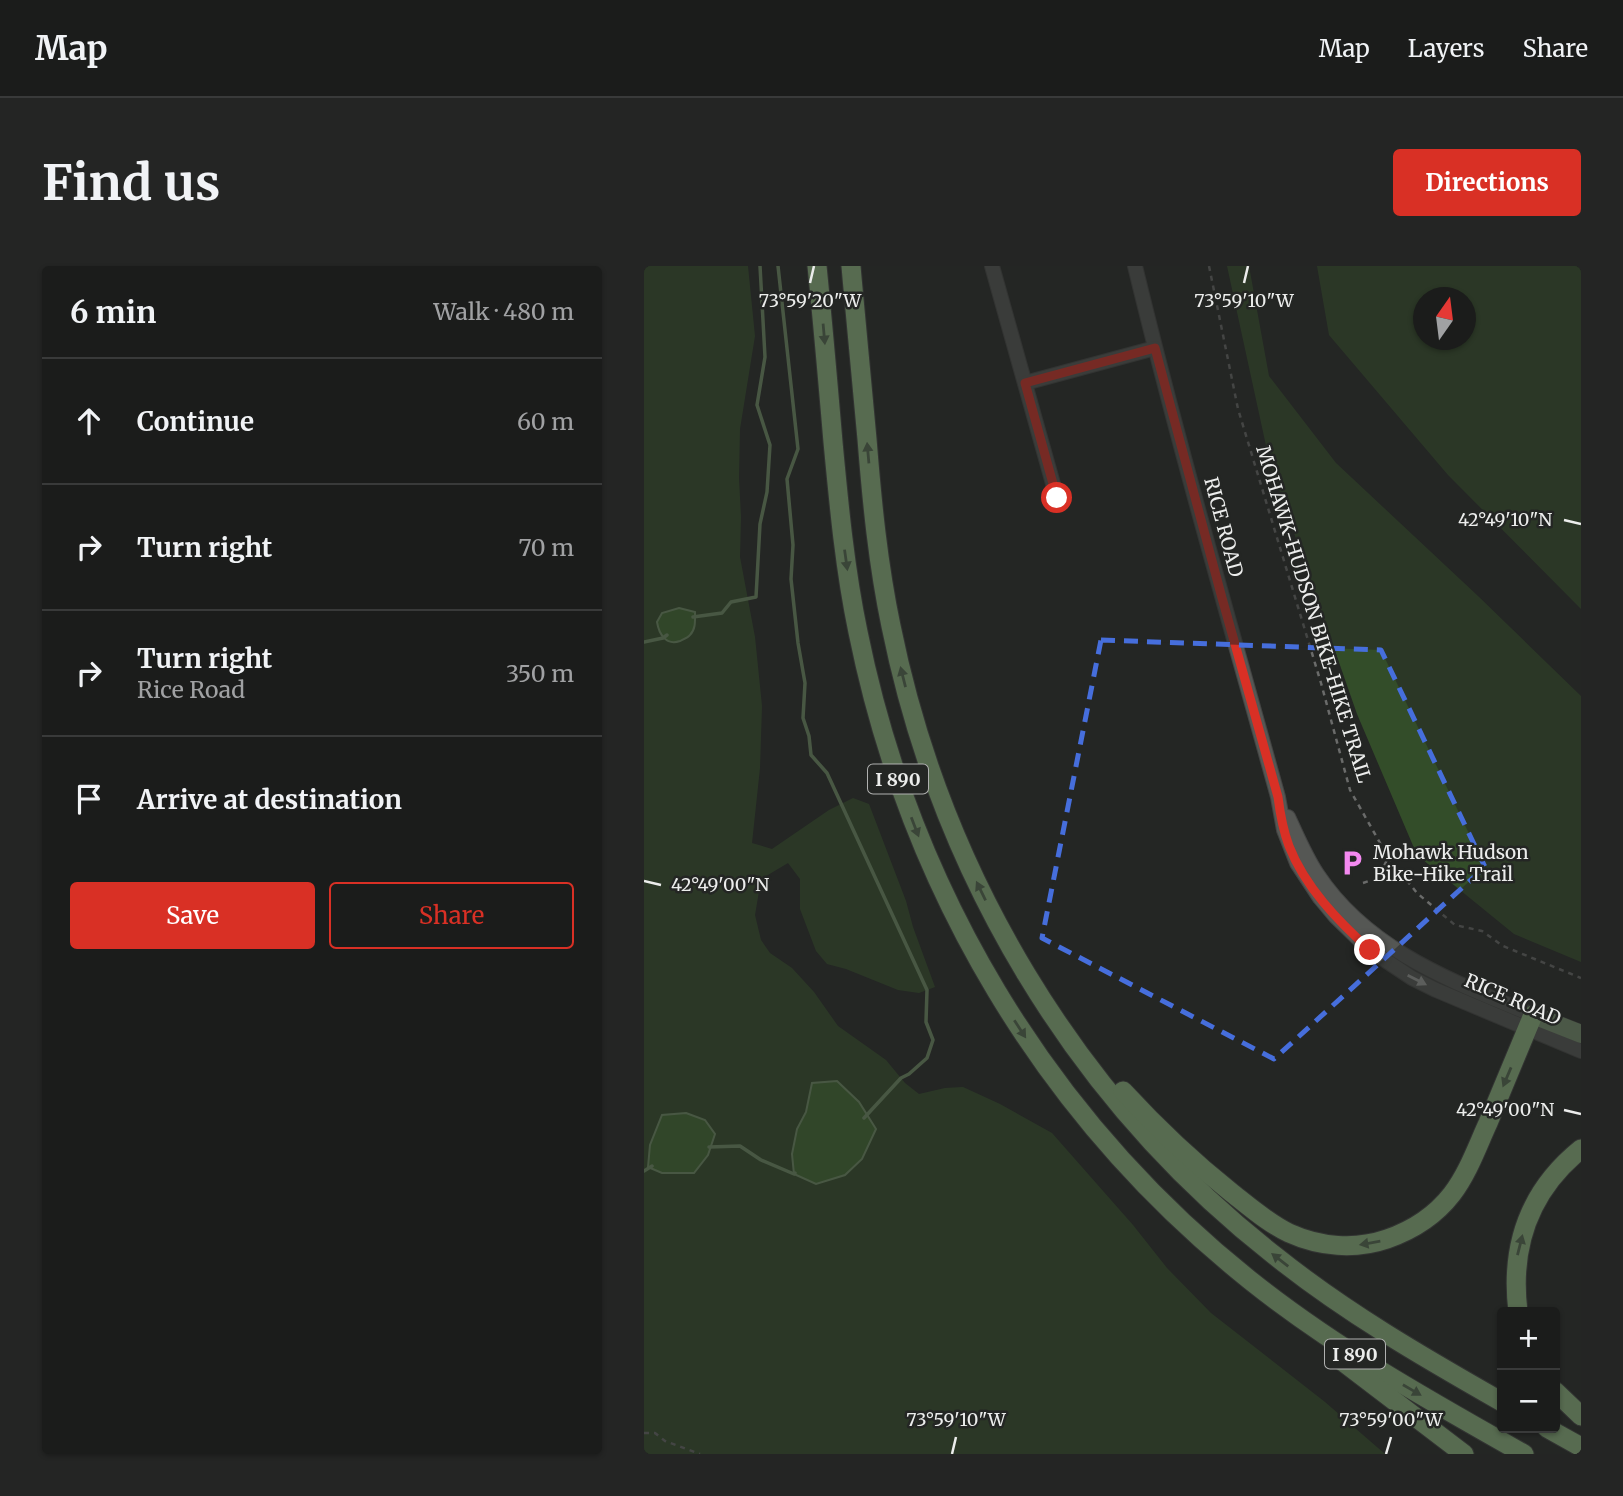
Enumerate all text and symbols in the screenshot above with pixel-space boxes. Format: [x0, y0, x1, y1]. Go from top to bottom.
text: Map [35, 28, 108, 69]
text: Map [1319, 33, 1370, 64]
text: Layers [1408, 33, 1484, 64]
text: Share [1522, 33, 1588, 64]
button: Directions [1393, 149, 1581, 216]
text: Find us [42, 152, 220, 213]
north arrow [1413, 287, 1476, 350]
text: 73°59'20"W [759, 289, 862, 312]
text: 73°59'10"W [1194, 289, 1295, 312]
text: 6 min [70, 293, 156, 331]
text: Walk · 480 m [433, 297, 574, 326]
one-way arrow [819, 323, 830, 345]
icon: ahead [70, 402, 108, 440]
text: Continue [137, 405, 254, 438]
text: 60 m [517, 407, 574, 436]
one-way arrow [862, 442, 873, 464]
street label: MOHAWK-HUDSON BIKE-HIKE TRAIL [1251, 443, 1377, 786]
street label: RICE ROAD [1199, 474, 1249, 580]
route start [1041, 482, 1072, 513]
text: 42°49'10"N [1458, 508, 1552, 531]
icon: right [70, 528, 108, 566]
text: Turn right [137, 531, 272, 564]
text: 70 m [518, 533, 574, 562]
one-way arrow [841, 549, 852, 571]
text: Turn right [137, 642, 272, 675]
icon: right [70, 654, 108, 692]
text: 350 m [506, 659, 574, 688]
one-way arrow [897, 667, 907, 688]
text: Rice Road [137, 675, 245, 704]
road number: I 890 [868, 765, 928, 794]
icon: arrive [70, 780, 108, 818]
text: Arrive at destination [137, 783, 402, 816]
one-way arrow [909, 817, 920, 838]
place label: Mohawk Hudson Bike-Hike Trail [1373, 840, 1529, 886]
parking icon: Mohawk Hudson Bike-Hike Trail [1337, 848, 1367, 878]
text: 42°49'00"N [671, 873, 769, 896]
one-way arrow [975, 881, 986, 901]
button: Save [70, 882, 315, 949]
button: Share [329, 882, 574, 949]
route end [1354, 934, 1385, 965]
street label: RICE ROAD [1461, 968, 1565, 1030]
one-way arrow [1407, 974, 1427, 986]
one-way arrow [1013, 1020, 1027, 1038]
one-way arrow [1501, 1067, 1512, 1088]
text: 42°49'00"N [1456, 1098, 1554, 1121]
one-way arrow [1515, 1233, 1526, 1255]
one-way arrow [1358, 1238, 1380, 1249]
one-way arrow [1271, 1253, 1289, 1267]
map controls [1497, 1307, 1560, 1433]
button: + [1497, 1307, 1560, 1370]
road number: I 890 [1325, 1339, 1385, 1368]
button: − [1497, 1370, 1560, 1433]
one-way arrow [1402, 1384, 1422, 1396]
text: 73°59'10"W [906, 1408, 1007, 1431]
text: 73°59'00"W [1339, 1408, 1444, 1431]

